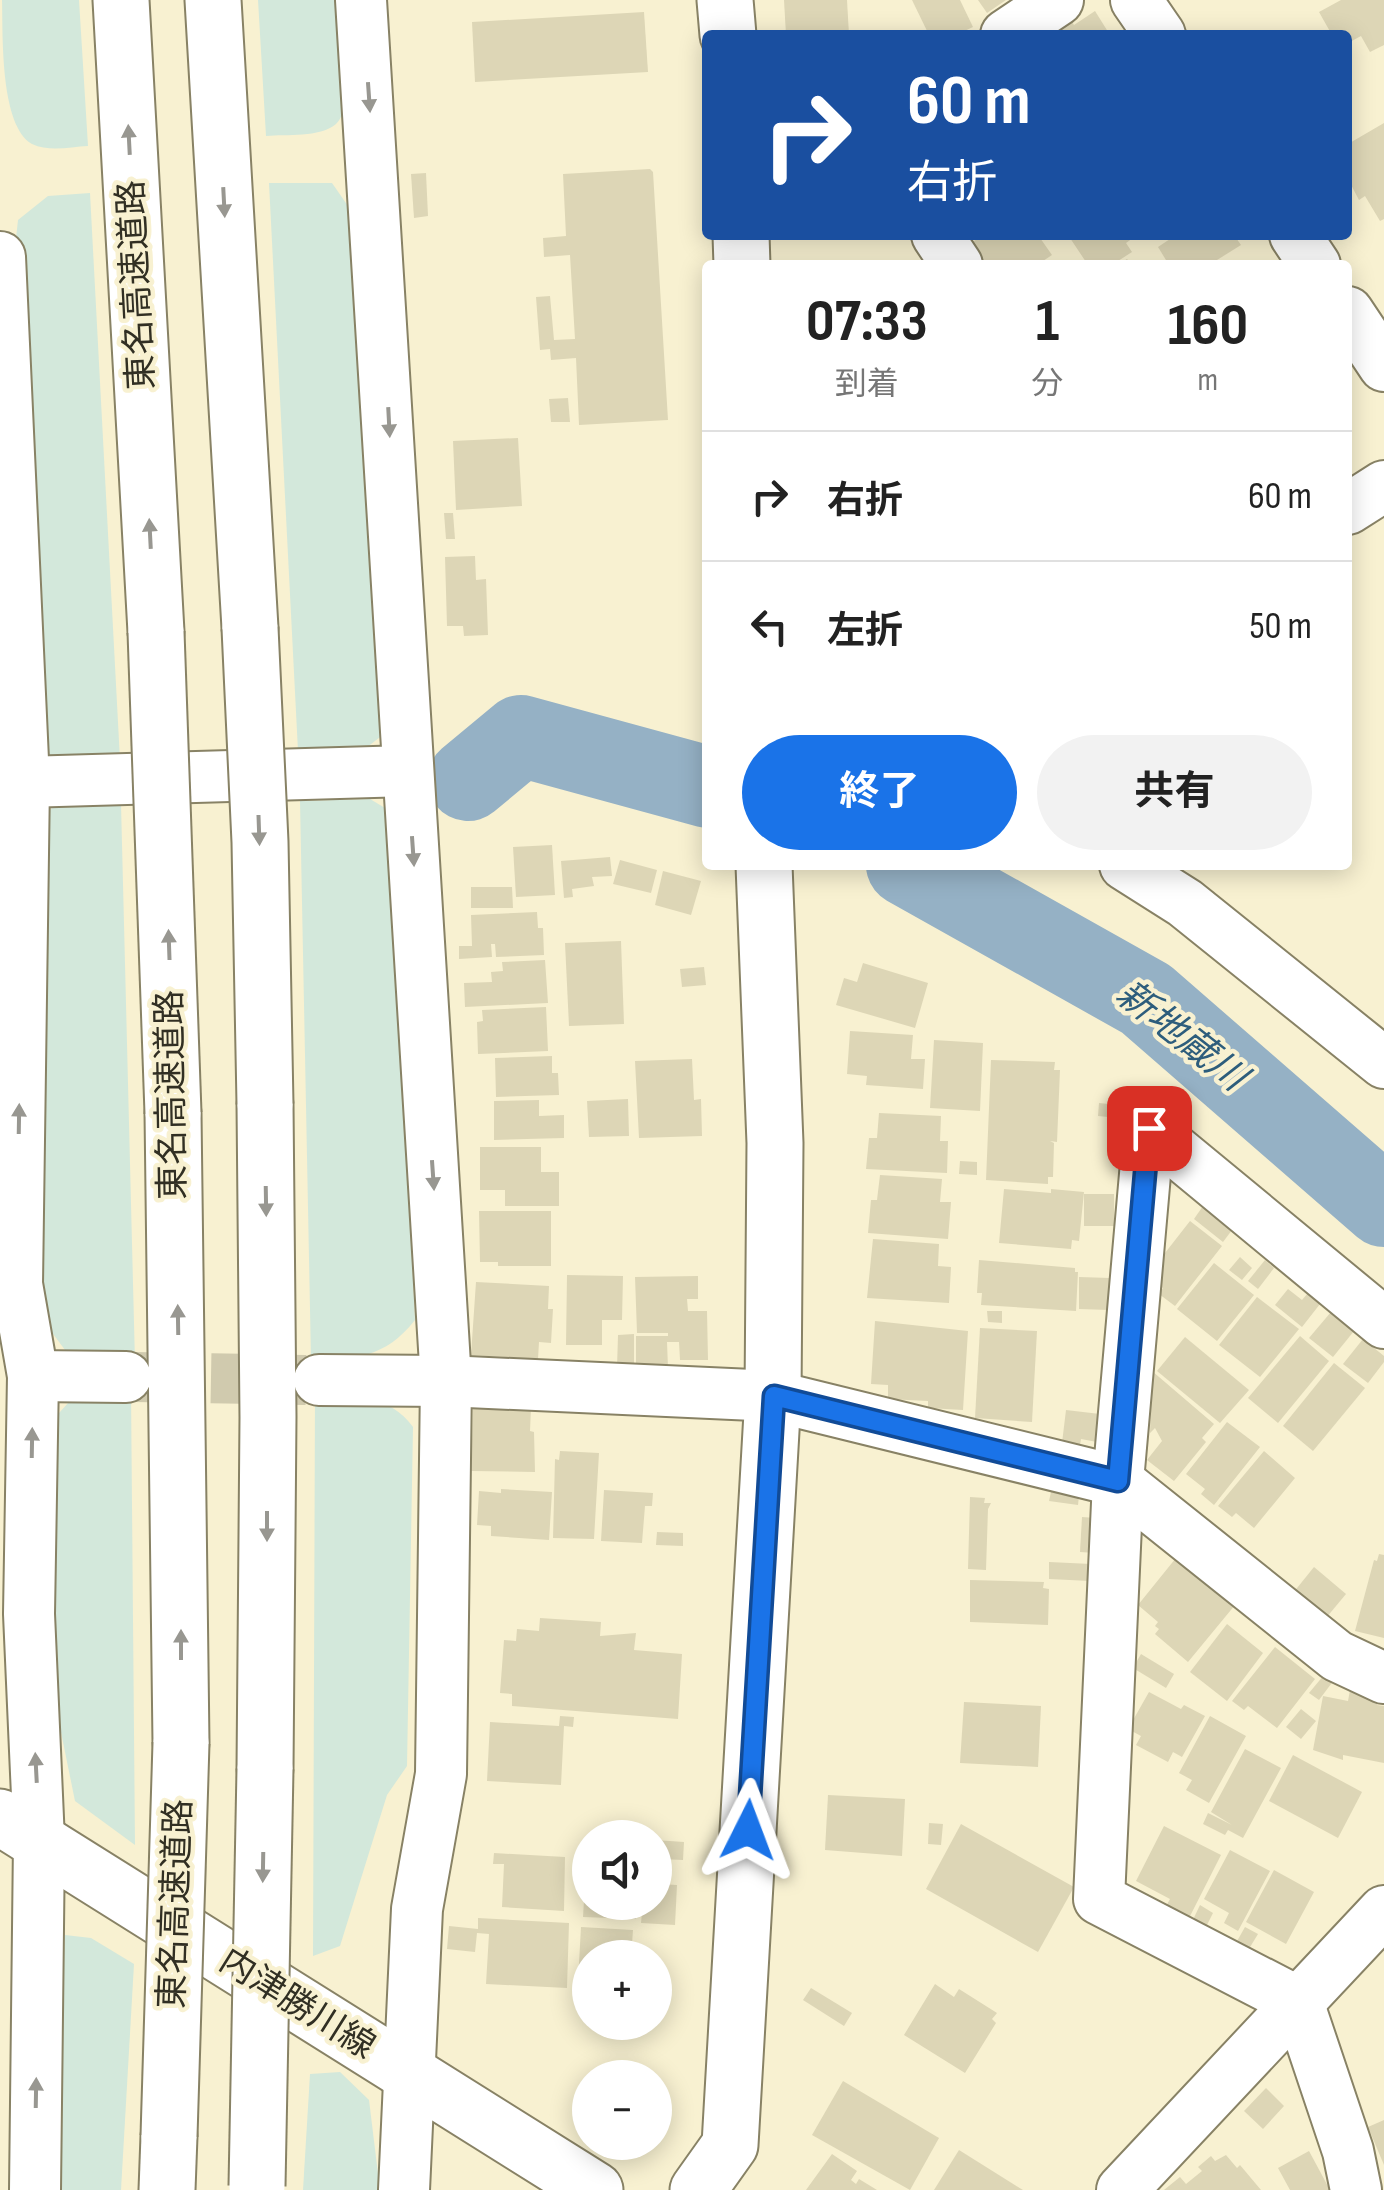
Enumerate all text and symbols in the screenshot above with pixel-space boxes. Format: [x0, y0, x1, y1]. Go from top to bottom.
text: 60 m [907, 60, 1031, 144]
icon: right [742, 70, 872, 200]
one-way arrow [361, 82, 377, 114]
one-way arrow [121, 124, 137, 156]
text: 右折 [907, 156, 997, 211]
street label: 東名高速道路 [110, 179, 164, 391]
one-way arrow [216, 187, 232, 219]
text: 07:33 [806, 286, 928, 358]
text: 1 [1036, 286, 1059, 358]
text: 160 [1168, 290, 1248, 362]
text: m [1198, 361, 1218, 400]
text: 到着 [835, 365, 899, 404]
text: 分 [1032, 365, 1064, 404]
one-way arrow [381, 406, 397, 438]
icon: right [742, 469, 797, 524]
text: 60 m [1248, 474, 1312, 519]
text: 右折 [827, 479, 903, 524]
one-way arrow [142, 518, 158, 550]
icon: left [742, 599, 797, 654]
text: 50 m [1249, 604, 1312, 649]
text: 左折 [827, 609, 903, 654]
button: 終了 [742, 735, 1017, 850]
button: 共有 [1037, 735, 1312, 850]
one-way arrow [251, 815, 267, 847]
one-way arrow [405, 835, 421, 867]
one-way arrow [160, 929, 176, 961]
water label: 新地蔵川 [1107, 971, 1258, 1103]
street label: 東名高速道路 [149, 990, 195, 1200]
pin [1107, 1086, 1192, 1171]
icon: arrive [1122, 1101, 1177, 1156]
one-way arrow [11, 1103, 27, 1135]
one-way arrow [425, 1160, 441, 1192]
one-way arrow [258, 1186, 274, 1218]
one-way arrow [169, 1304, 185, 1336]
one-way arrow [24, 1426, 40, 1458]
one-way arrow [259, 1511, 275, 1543]
one-way arrow [173, 1629, 189, 1661]
one-way arrow [27, 1751, 43, 1783]
position arrow [696, 1778, 800, 1882]
street label: 東名高速道路 [151, 1798, 201, 2010]
map controls [572, 1820, 672, 2160]
button: sound [572, 1820, 672, 1920]
one-way arrow [255, 1851, 271, 1883]
street label: 内津勝川線 [211, 1939, 383, 2069]
button: + [572, 1940, 672, 2040]
button: − [572, 2060, 672, 2160]
one-way arrow [28, 2076, 44, 2108]

